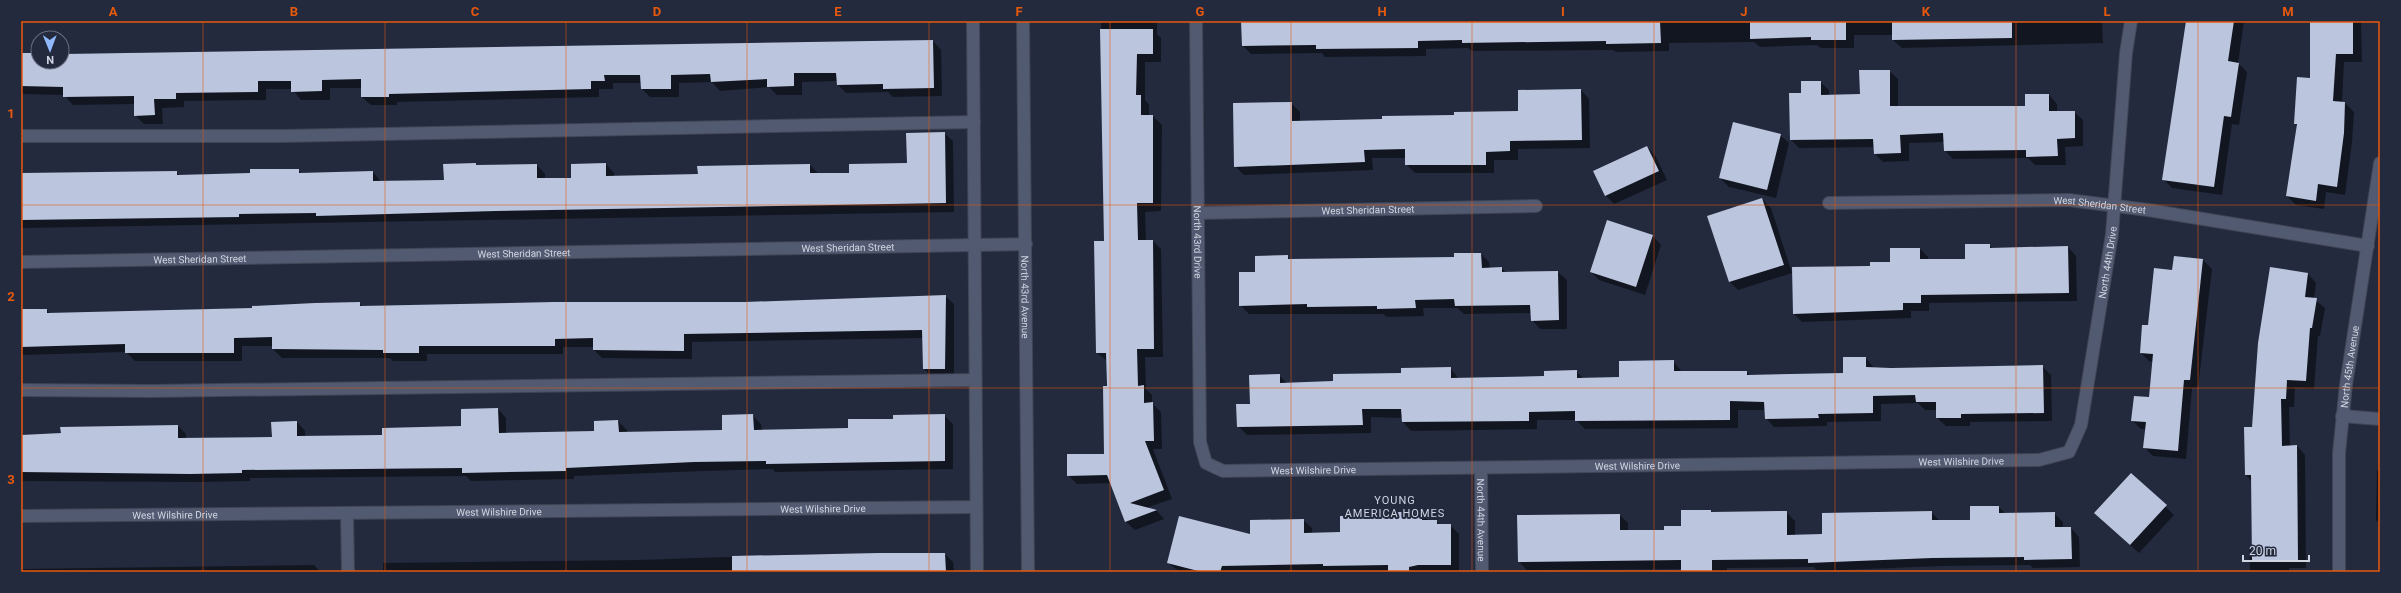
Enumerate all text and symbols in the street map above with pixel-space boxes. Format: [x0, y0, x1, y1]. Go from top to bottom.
text: A [109, 4, 118, 19]
text: B [290, 4, 298, 19]
text: C [471, 4, 480, 19]
text: D [653, 4, 661, 19]
text: E [834, 4, 842, 19]
text: F [1015, 4, 1023, 19]
text: G [1196, 4, 1205, 19]
text: H [1377, 4, 1387, 19]
text: I [1561, 4, 1565, 19]
text: J [1740, 4, 1748, 19]
text: K [1922, 4, 1931, 19]
text: L [2103, 4, 2111, 19]
text: M [2282, 4, 2294, 19]
north arrow [30, 30, 70, 70]
text: N [46, 53, 54, 66]
text: 1 [7, 106, 15, 121]
street label: West Sheridan Street [2053, 194, 2147, 215]
street label: West Sheridan Street [1321, 203, 1415, 216]
street label: North 43rd Drive [1192, 205, 1204, 279]
street label: North 44th Drive [2096, 226, 2118, 299]
street label: West Sheridan Street [801, 241, 895, 254]
street label: West Sheridan Street [477, 247, 571, 259]
street label: West Sheridan Street [153, 252, 247, 265]
street label: North 43rd Avenue [1020, 255, 1031, 339]
text: 2 [7, 289, 15, 304]
street label: North 45th Avenue [2338, 325, 2361, 408]
street label: West Wilshire Drive [1918, 455, 2004, 467]
street label: West Wilshire Drive [1595, 459, 1680, 471]
street label: West Wilshire Drive [1271, 464, 1356, 476]
text: 3 [7, 472, 15, 487]
street label: North 44th Avenue [1476, 478, 1487, 562]
district label: YOUNG AMERICA HOMES [1345, 494, 1445, 520]
street label: West Wilshire Drive [780, 503, 866, 514]
street label: West Wilshire Drive [456, 506, 542, 517]
street label: West Wilshire Drive [132, 509, 218, 520]
scale bar [2243, 537, 2309, 563]
text: 20 m [2249, 544, 2276, 558]

